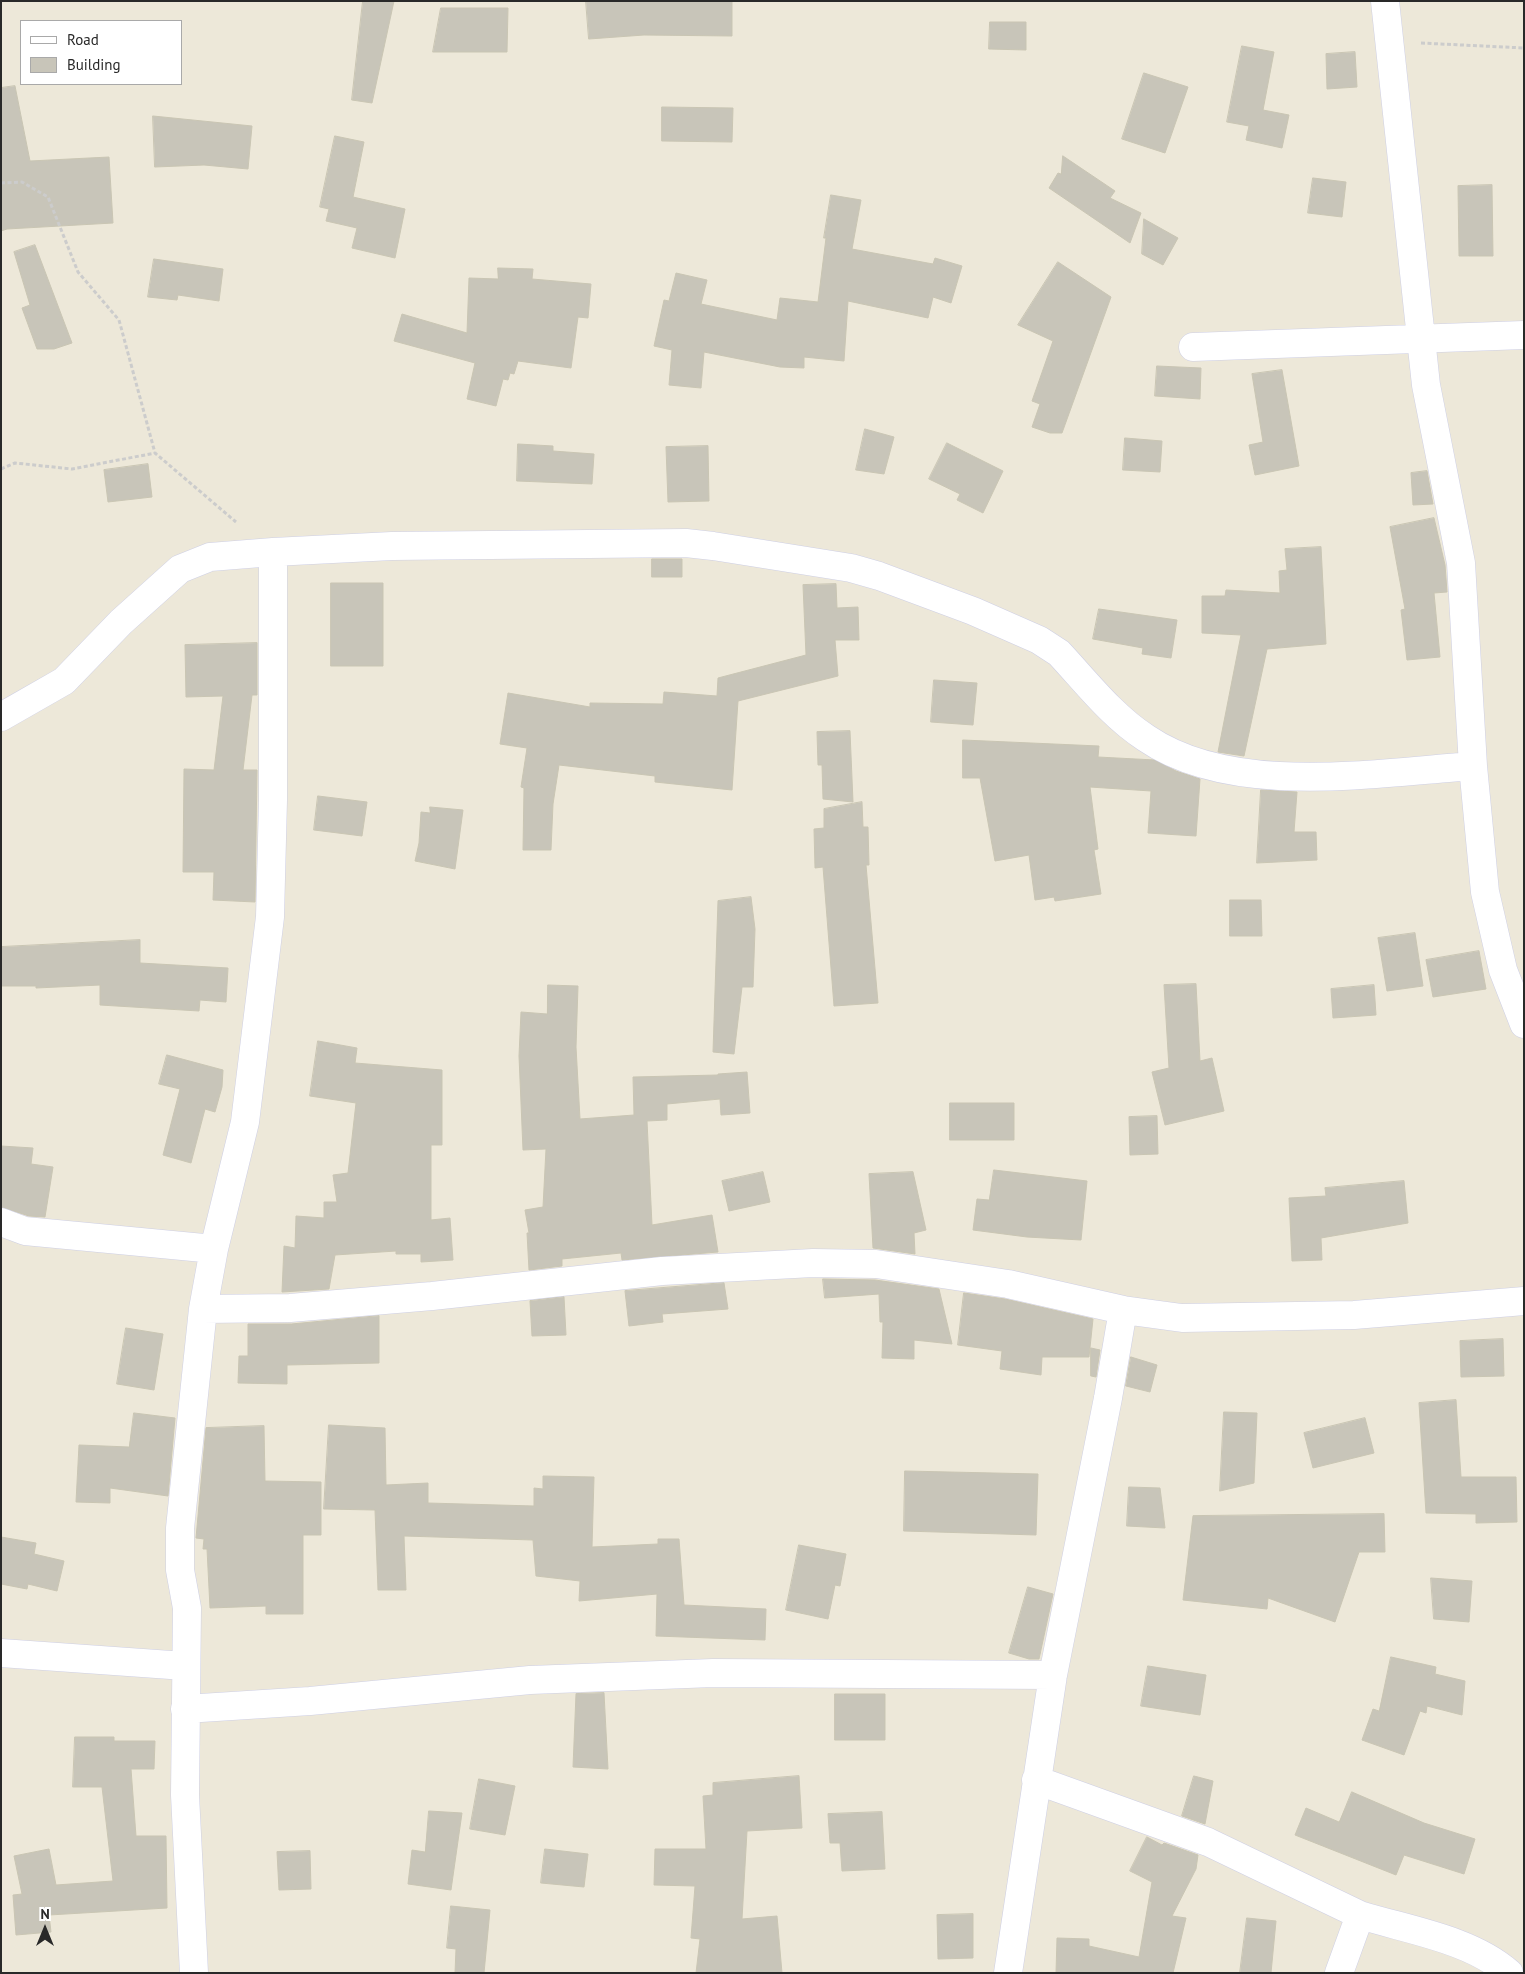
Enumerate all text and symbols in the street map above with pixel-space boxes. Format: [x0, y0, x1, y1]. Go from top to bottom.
legend [20, 20, 182, 85]
text: Road [67, 30, 99, 49]
text: Building [67, 55, 121, 74]
north arrow [20, 1904, 70, 1954]
text: N [40, 1905, 50, 1923]

